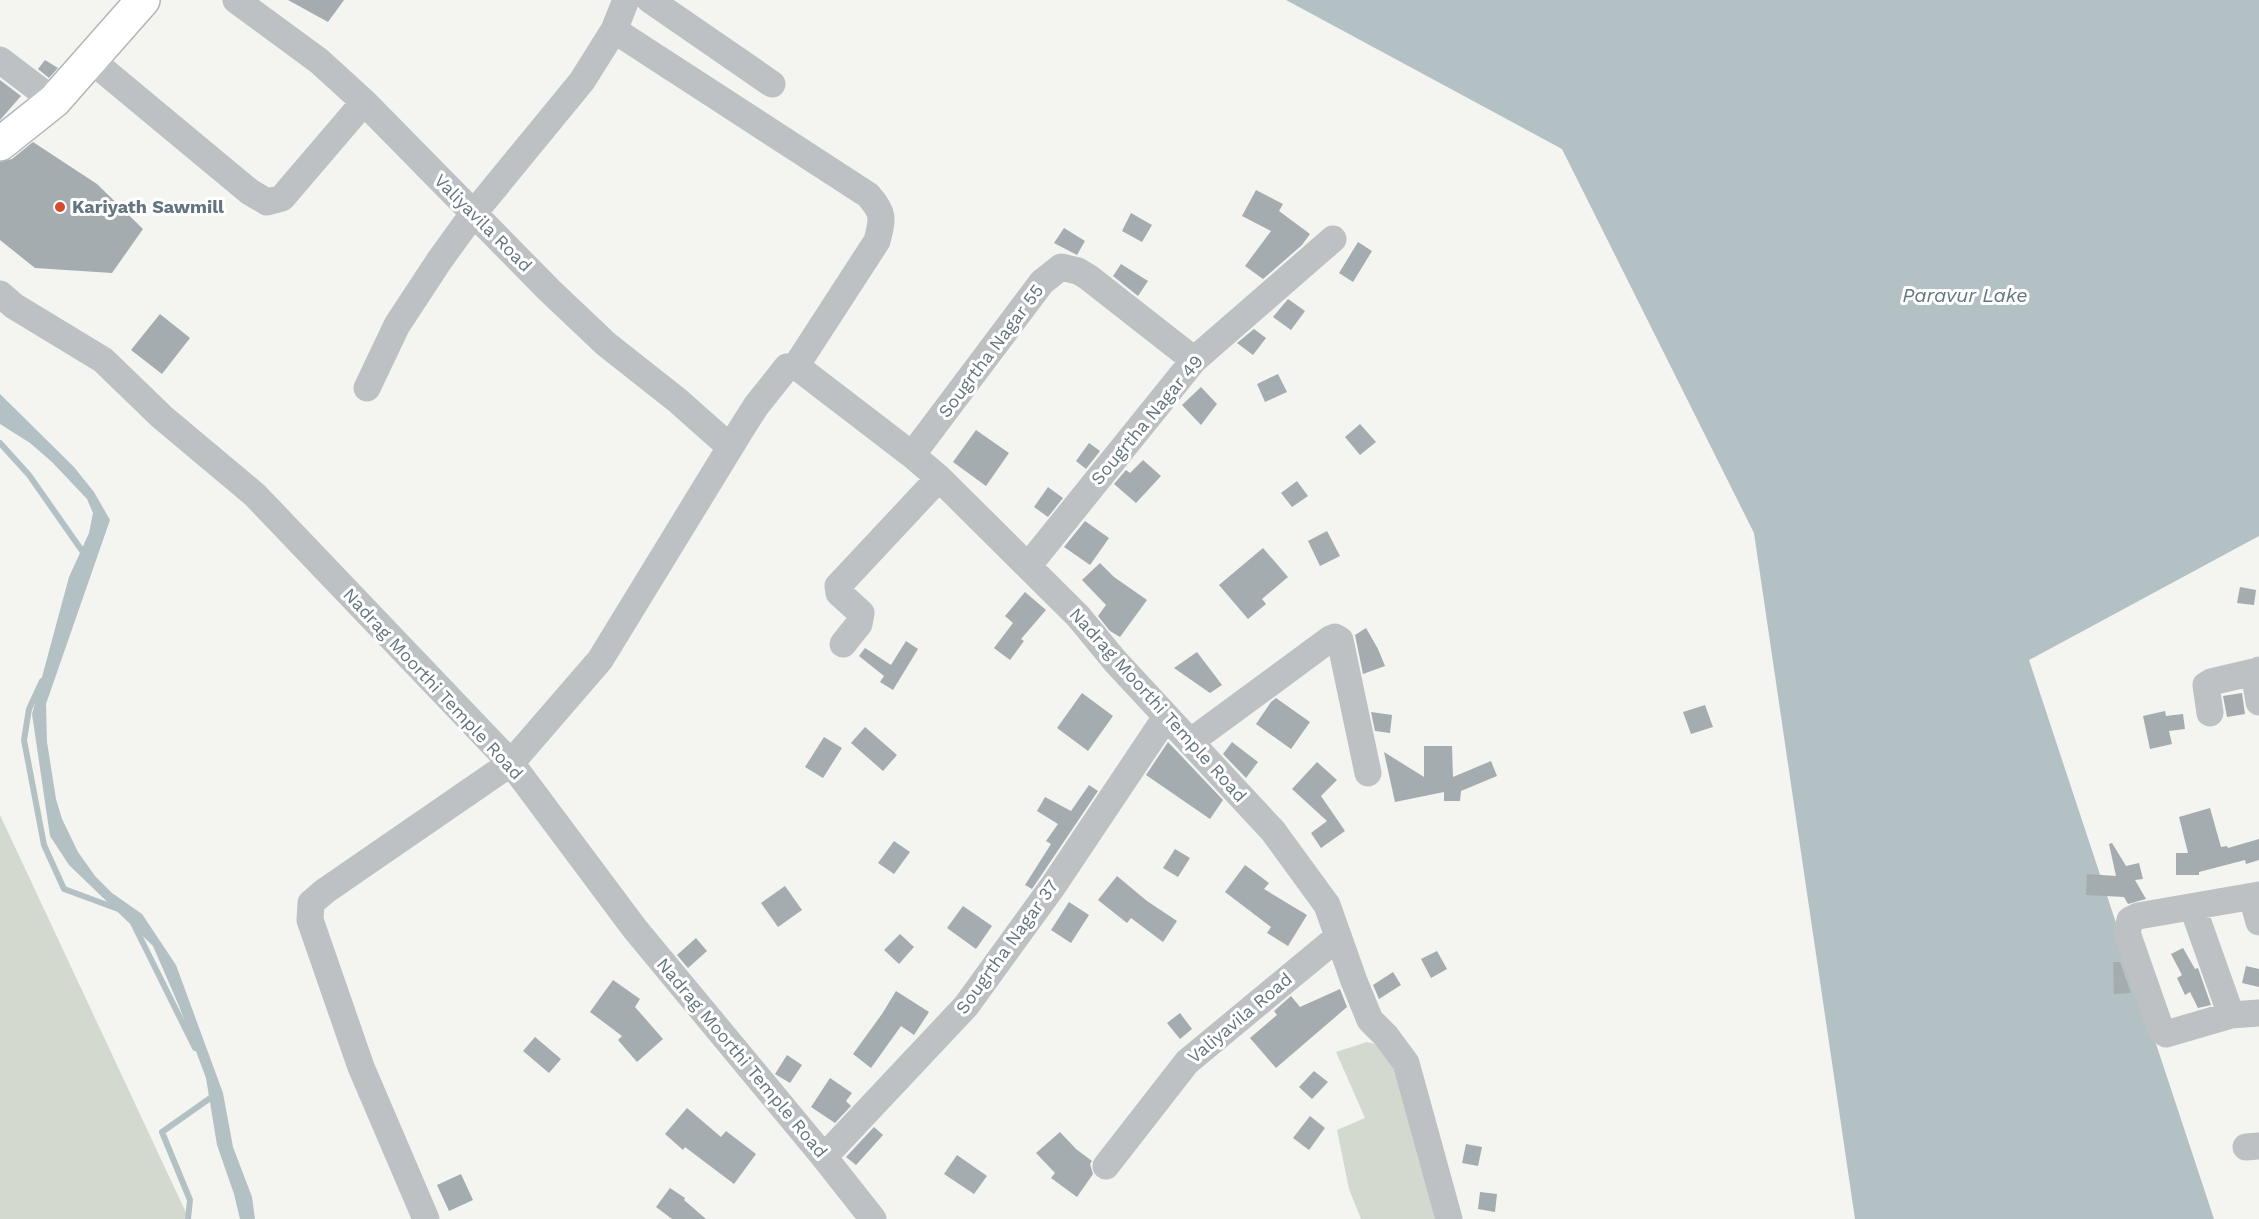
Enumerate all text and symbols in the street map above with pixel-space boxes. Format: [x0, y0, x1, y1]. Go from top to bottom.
street label: Valiyavila Road [430, 169, 537, 276]
place label: Kariyath Sawmill [72, 196, 224, 217]
marker: Kariyath Sawmill [53, 200, 67, 214]
street label: Sougrtha Nagar 55 [934, 280, 1048, 422]
water label: Paravur Lake [1902, 283, 2028, 307]
street label: Sougrtha Nagar 49 [1086, 351, 1207, 489]
street label: Nadrag Moorthi Temple Road [339, 584, 528, 784]
street label: Nadrag Moorthi Temple Road [1066, 603, 1251, 806]
street label: Sougrtha Nagar 37 [951, 876, 1062, 1018]
street label: Nadrag Moorthi Temple Road [653, 954, 832, 1162]
street label: Valiyavila Road [1183, 968, 1296, 1067]

